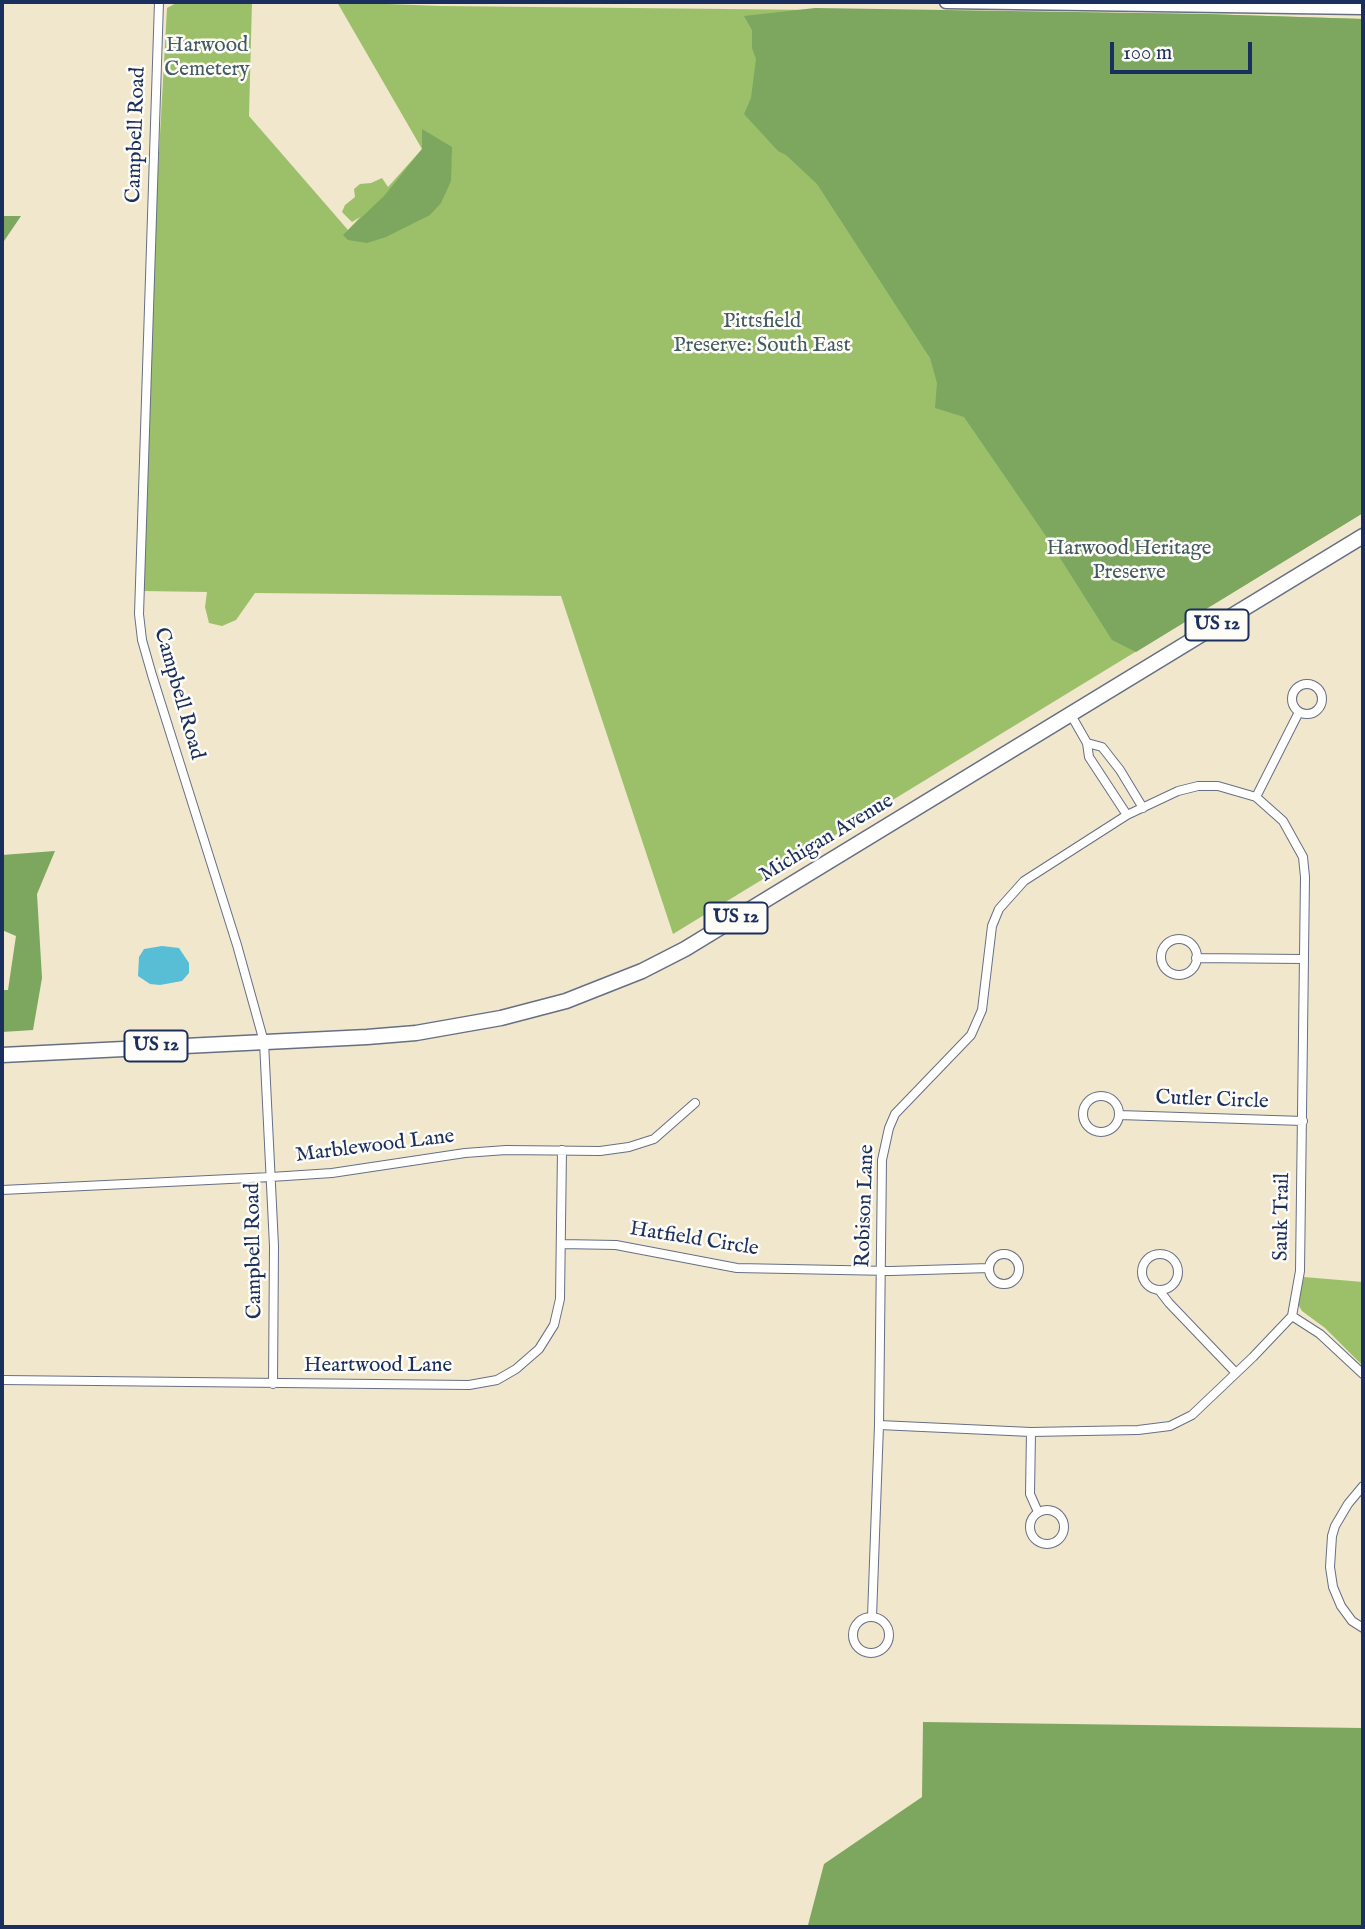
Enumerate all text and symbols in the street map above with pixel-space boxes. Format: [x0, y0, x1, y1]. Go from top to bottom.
scale bar [1113, 28, 1255, 72]
park label: Harwood Cemetery [164, 34, 250, 84]
text: 100 m [1123, 40, 1172, 67]
street label: Campbell Road [122, 67, 152, 203]
park label: Pittsfield Preserve: South East [673, 310, 851, 360]
park label: Harwood Heritage Preserve [1047, 537, 1211, 587]
road number: US 12 [1186, 610, 1248, 640]
street label: Campbell Road [147, 625, 209, 763]
street label: Michigan Avenue [756, 789, 898, 889]
road number: US 12 [704, 902, 768, 934]
road number: US 12 [124, 1030, 188, 1062]
street label: Cutler Circle [1155, 1086, 1269, 1116]
street label: Marblewood Lane [294, 1125, 456, 1169]
street label: Robison Lane [851, 1144, 881, 1268]
street label: Sauk Trail [1270, 1173, 1296, 1261]
street label: Campbell Road [241, 1183, 269, 1319]
street label: Hatfield Circle [628, 1217, 760, 1263]
street label: Heartwood Lane [304, 1354, 452, 1380]

